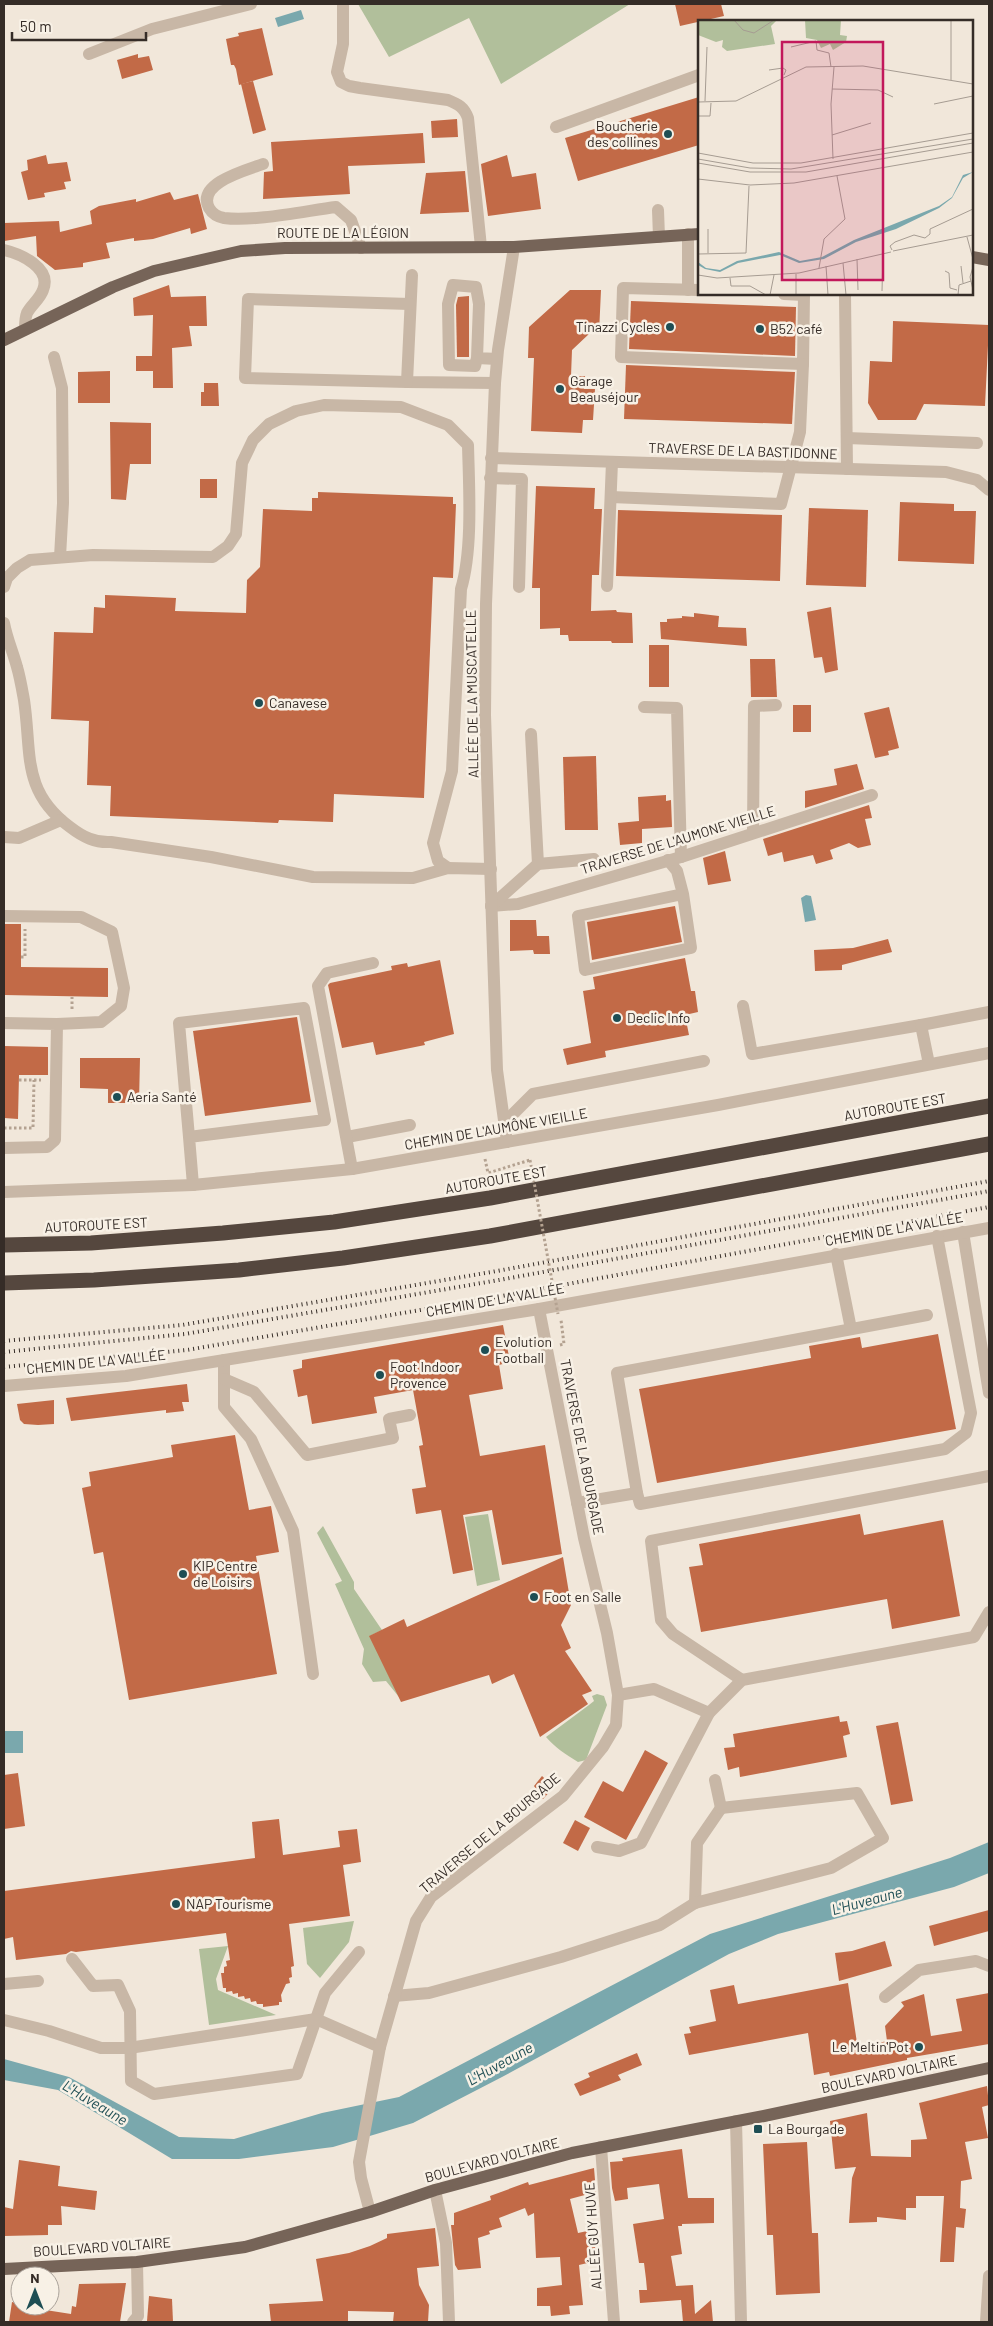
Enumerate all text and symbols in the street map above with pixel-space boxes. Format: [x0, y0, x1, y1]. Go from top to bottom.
scale bar [12, 10, 146, 42]
text: 50 m [20, 17, 52, 35]
inset map [698, 20, 973, 295]
place label: Boucherie des collines [587, 117, 658, 150]
marker: Boucherie des collines [662, 128, 674, 140]
street label: ROUTE DE LA LÉGION [277, 224, 409, 241]
place label: Tinazzi Cycles [576, 318, 660, 335]
place label: B52 café [770, 320, 822, 337]
marker: Tinazzi Cycles [664, 321, 676, 333]
marker: B52 café [754, 323, 766, 335]
place label: Garage Beauséjour [570, 372, 639, 405]
marker: Garage Beauséjour [554, 383, 566, 395]
street label: TRAVERSE DE LA BASTIDONNE [648, 439, 838, 462]
street label: ALLÉE DE LA MUSCATELLE [462, 610, 481, 778]
place label: Canavese [269, 694, 327, 711]
marker: Canavese [253, 697, 265, 709]
street label: TRAVERSE DE L'AUMONE VIEILLE [578, 802, 777, 877]
place label: Declic Info [627, 1009, 690, 1026]
marker: Declic Info [611, 1012, 623, 1024]
place label: Aeria Santé [127, 1088, 197, 1105]
street label: AUTOROUTE EST [843, 1089, 947, 1124]
marker: Aeria Santé [111, 1091, 123, 1103]
street label: CHEMIN DE L'AUMÔNE VIEILLE [403, 1104, 589, 1153]
street label: AUTOROUTE EST [444, 1162, 548, 1197]
street label: CHEMIN DE LA VALLÉE [823, 1208, 964, 1249]
street label: AUTOROUTE EST [44, 1213, 148, 1236]
street label: CHEMIN DE LA VALLÉE [424, 1279, 565, 1320]
place label: Evolution Football [495, 1333, 552, 1366]
marker: Evolution Football [479, 1344, 491, 1356]
street label: CHEMIN DE LA VALLÉE [25, 1346, 166, 1377]
place label: Foot Indoor Provence [390, 1358, 460, 1391]
street label: TRAVERSE DE LA BOURGADE [557, 1358, 608, 1536]
marker: Foot Indoor Provence [374, 1369, 386, 1381]
place label: KIP Centre de Loisirs [193, 1557, 257, 1590]
marker: KIP Centre de Loisirs [177, 1568, 189, 1580]
place label: Foot en Salle [544, 1588, 621, 1605]
marker: Foot en Salle [528, 1591, 540, 1603]
street label: TRAVERSE DE LA BOURGADE [416, 1769, 563, 1896]
water label: L'Huveaune [829, 1882, 904, 1918]
place label: NAP Tourisme [186, 1895, 272, 1912]
marker: NAP Tourisme [170, 1898, 182, 1910]
water label: L'Huveaune [463, 2038, 536, 2089]
place label: Le Meltin'Pot [832, 2038, 909, 2055]
marker: Le Meltin'Pot [913, 2041, 925, 2053]
street label: BOULEVARD VOLTAIRE [819, 2051, 958, 2096]
water label: L'Huveaune [60, 2076, 131, 2129]
place label: La Bourgade [768, 2120, 845, 2137]
marker: La Bourgade [752, 2123, 764, 2135]
street label: BOULEVARD VOLTAIRE [423, 2133, 561, 2186]
street label: ALLÉE GUY HUVE [580, 2182, 605, 2290]
street label: BOULEVARD VOLTAIRE [32, 2233, 172, 2260]
north arrow [10, 2266, 60, 2316]
text: N [30, 2269, 40, 2286]

